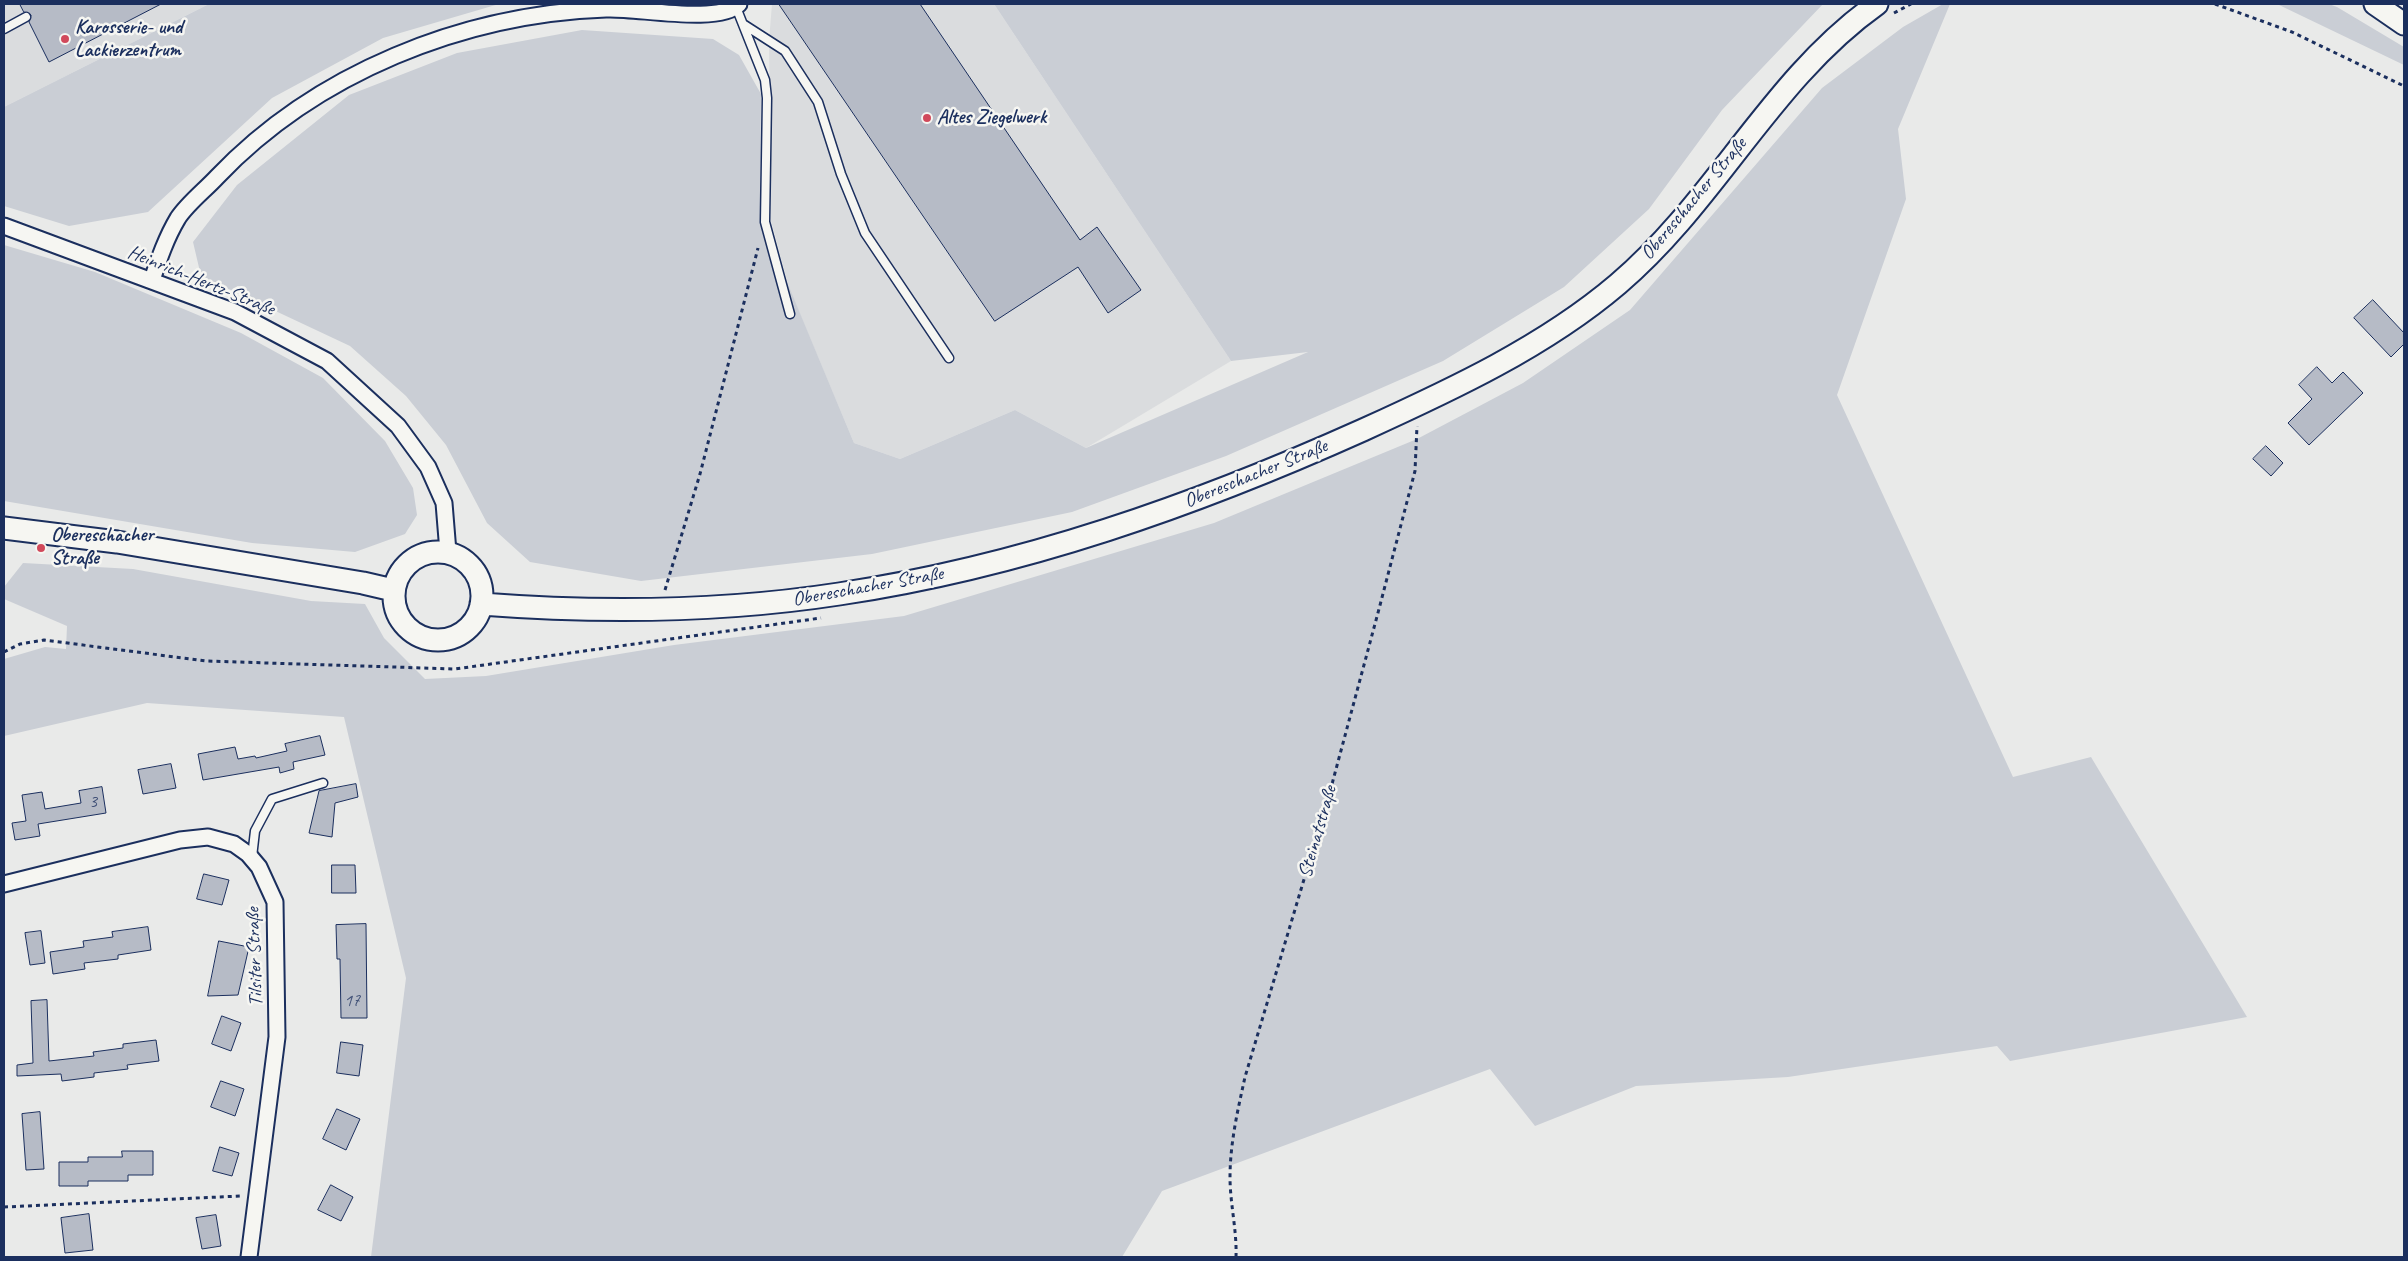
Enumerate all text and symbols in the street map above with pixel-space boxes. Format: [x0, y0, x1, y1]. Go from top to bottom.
place label: Karosserie- und Lackierzentrum [75, 16, 182, 63]
marker: Karosserie- und Lackierzentrum [59, 33, 71, 45]
place label: Altes Ziegelwerk [937, 106, 1046, 130]
marker: Altes Ziegelwerk [921, 112, 933, 124]
street label: Obereschacher Straße [1636, 133, 1752, 265]
street label: Heinrich-Hertz-Straße [124, 241, 278, 321]
street label: Obereschacher Straße [1181, 434, 1331, 514]
place label: Obereschacher Straße [51, 524, 153, 571]
marker: Obereschacher Straße [35, 542, 47, 554]
street label: Obereschacher Straße [791, 562, 945, 612]
street label: Steinatstraße [1293, 783, 1343, 881]
house number: 3 [89, 791, 97, 813]
street label: Tilsiter Straße [241, 907, 269, 1007]
house number: 17 [344, 990, 360, 1012]

